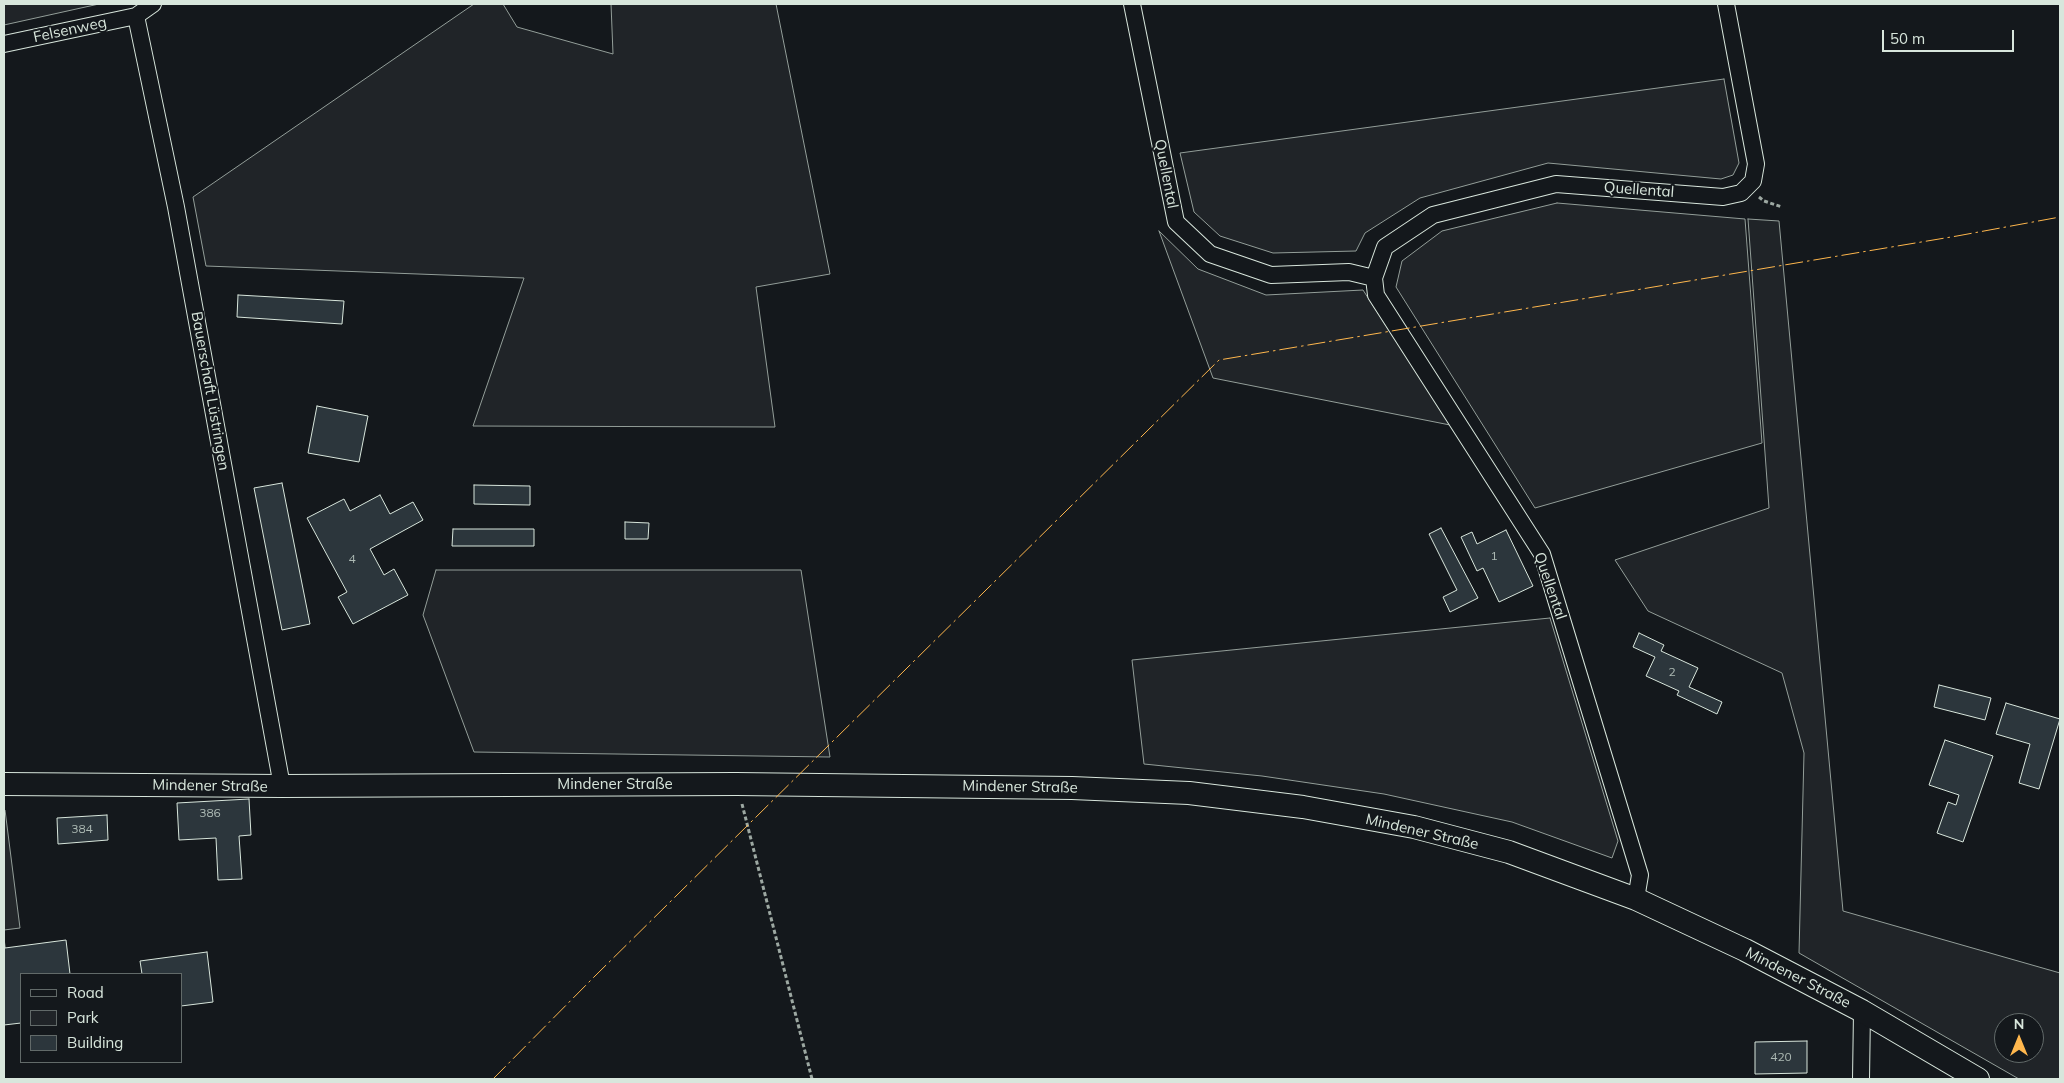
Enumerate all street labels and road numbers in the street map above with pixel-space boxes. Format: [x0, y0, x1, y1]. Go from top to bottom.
street label: Felsenweg [32, 13, 108, 47]
street label: Quellental [1150, 138, 1182, 210]
street label: Quellental [1603, 179, 1675, 201]
street label: Bauerschaft Lüstringen [187, 310, 233, 472]
street label: Quellental [1530, 550, 1570, 622]
street label: Mindener Straße [557, 775, 673, 793]
street label: Mindener Straße [152, 776, 268, 796]
street label: Mindener Straße [962, 777, 1078, 797]
street label: Mindener Straße [1364, 810, 1480, 854]
street label: Mindener Straße [1743, 944, 1853, 1012]

